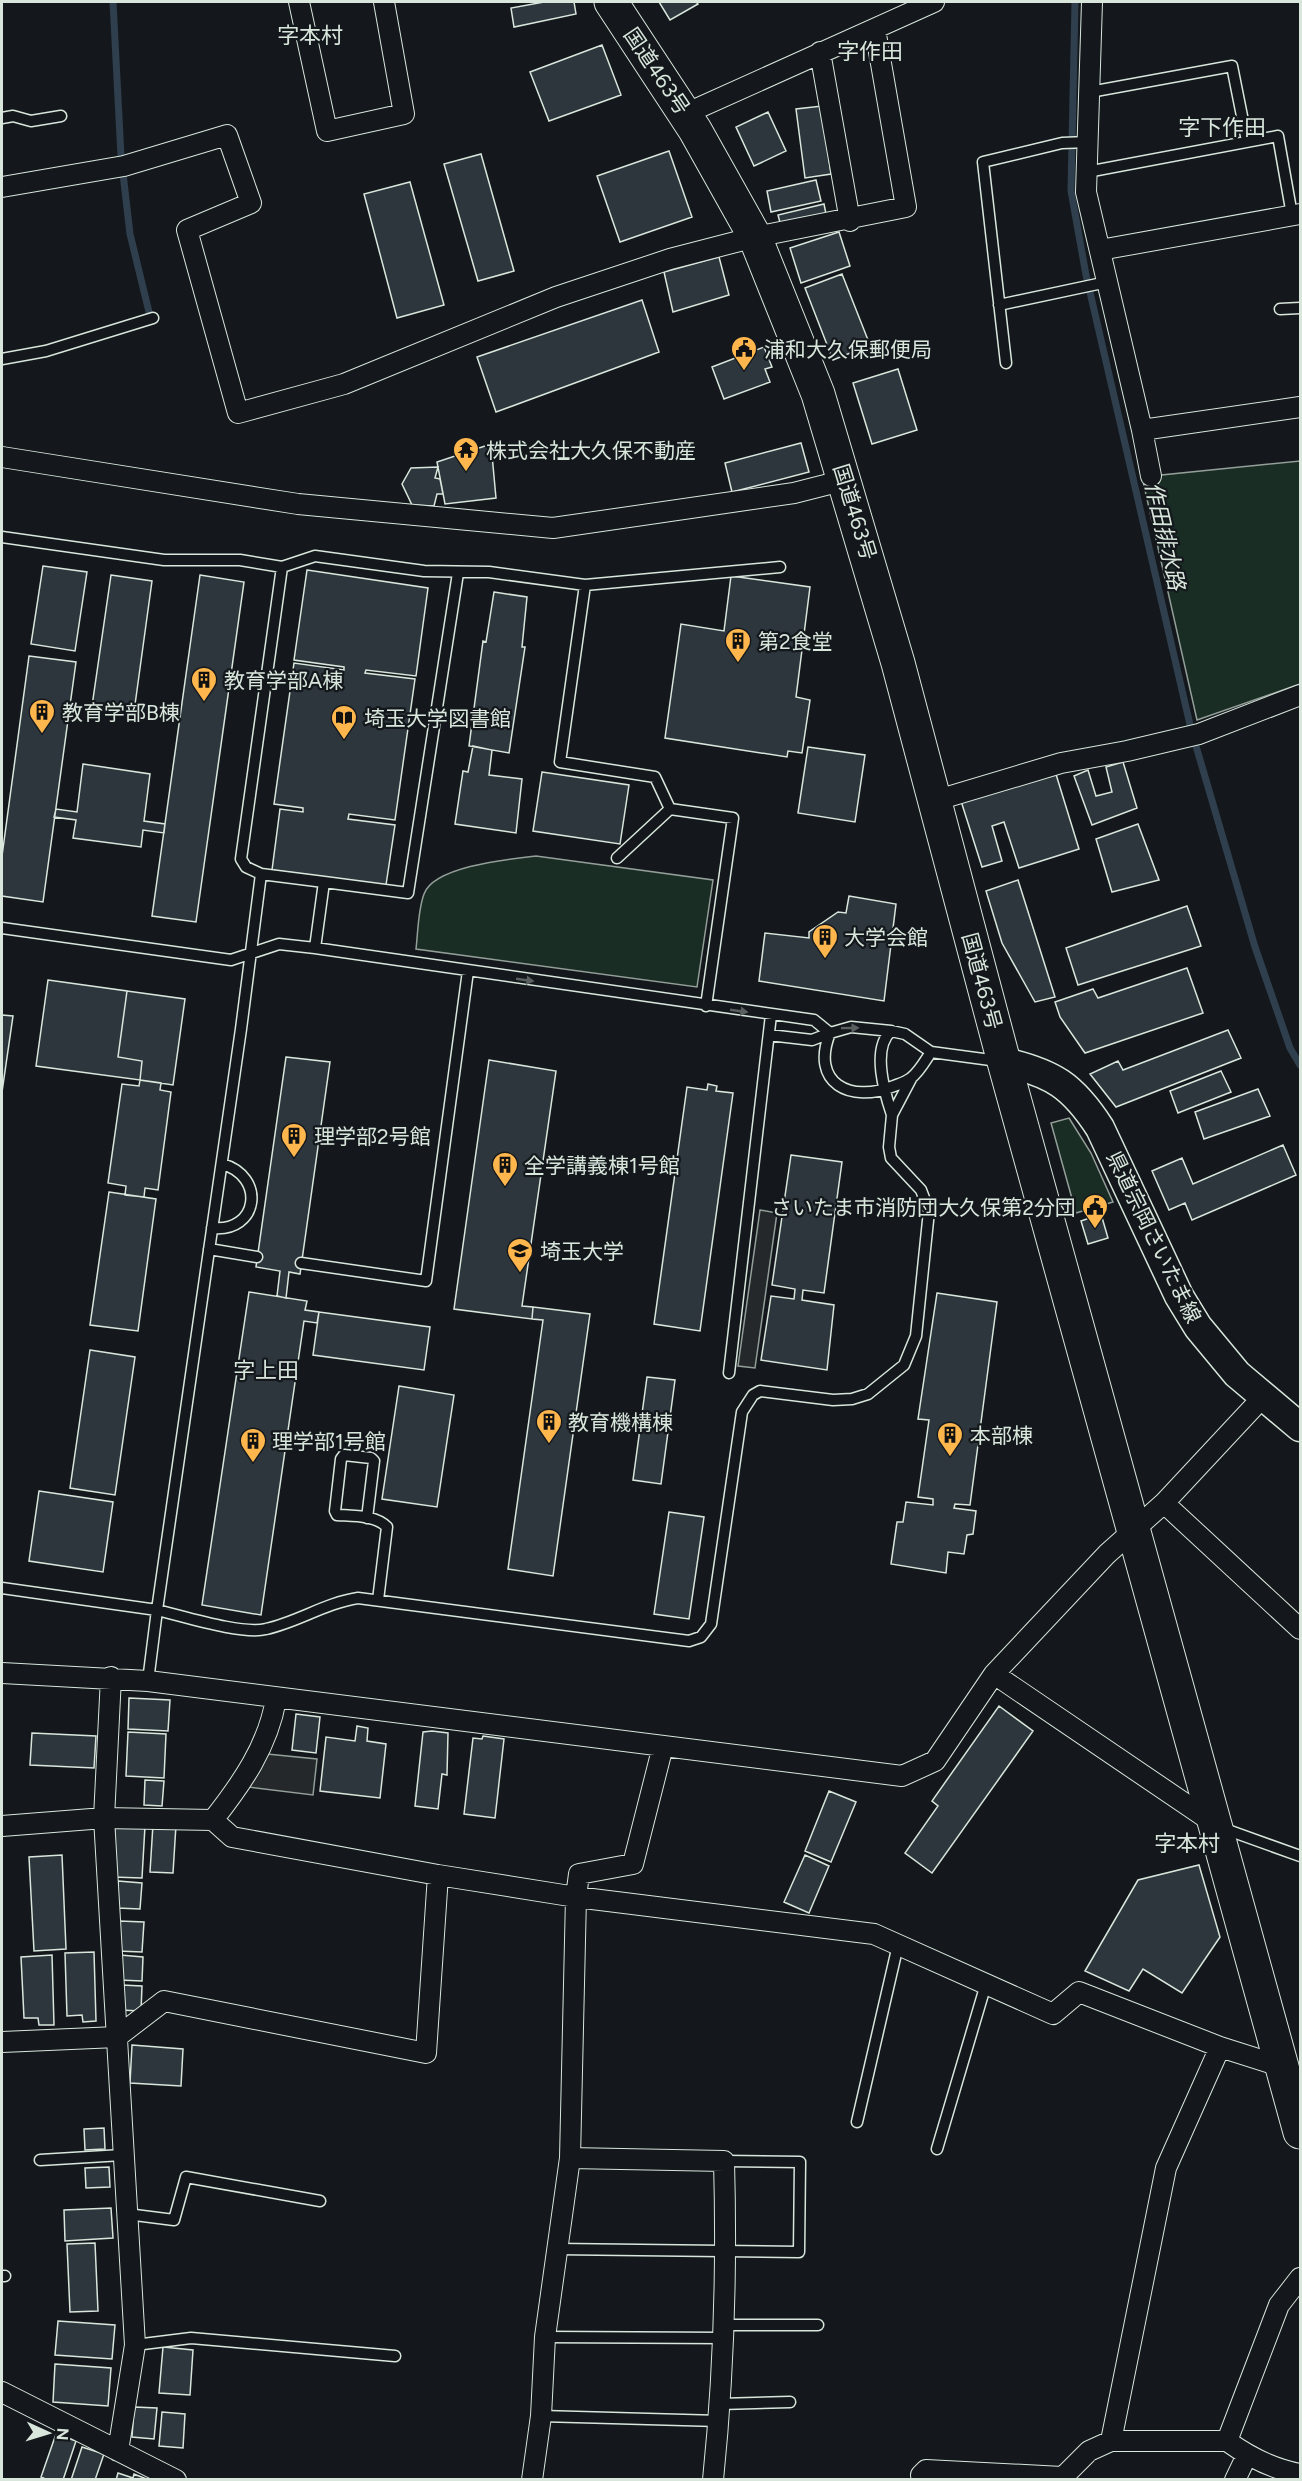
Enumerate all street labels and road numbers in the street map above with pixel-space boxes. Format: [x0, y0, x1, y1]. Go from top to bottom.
street label: 国道463号 [619, 23, 695, 119]
street label: 国道463号 [829, 461, 881, 563]
street label: 国道463号 [957, 930, 1007, 1032]
street label: 県道宗岡さいたま線 [1101, 1147, 1207, 1327]

